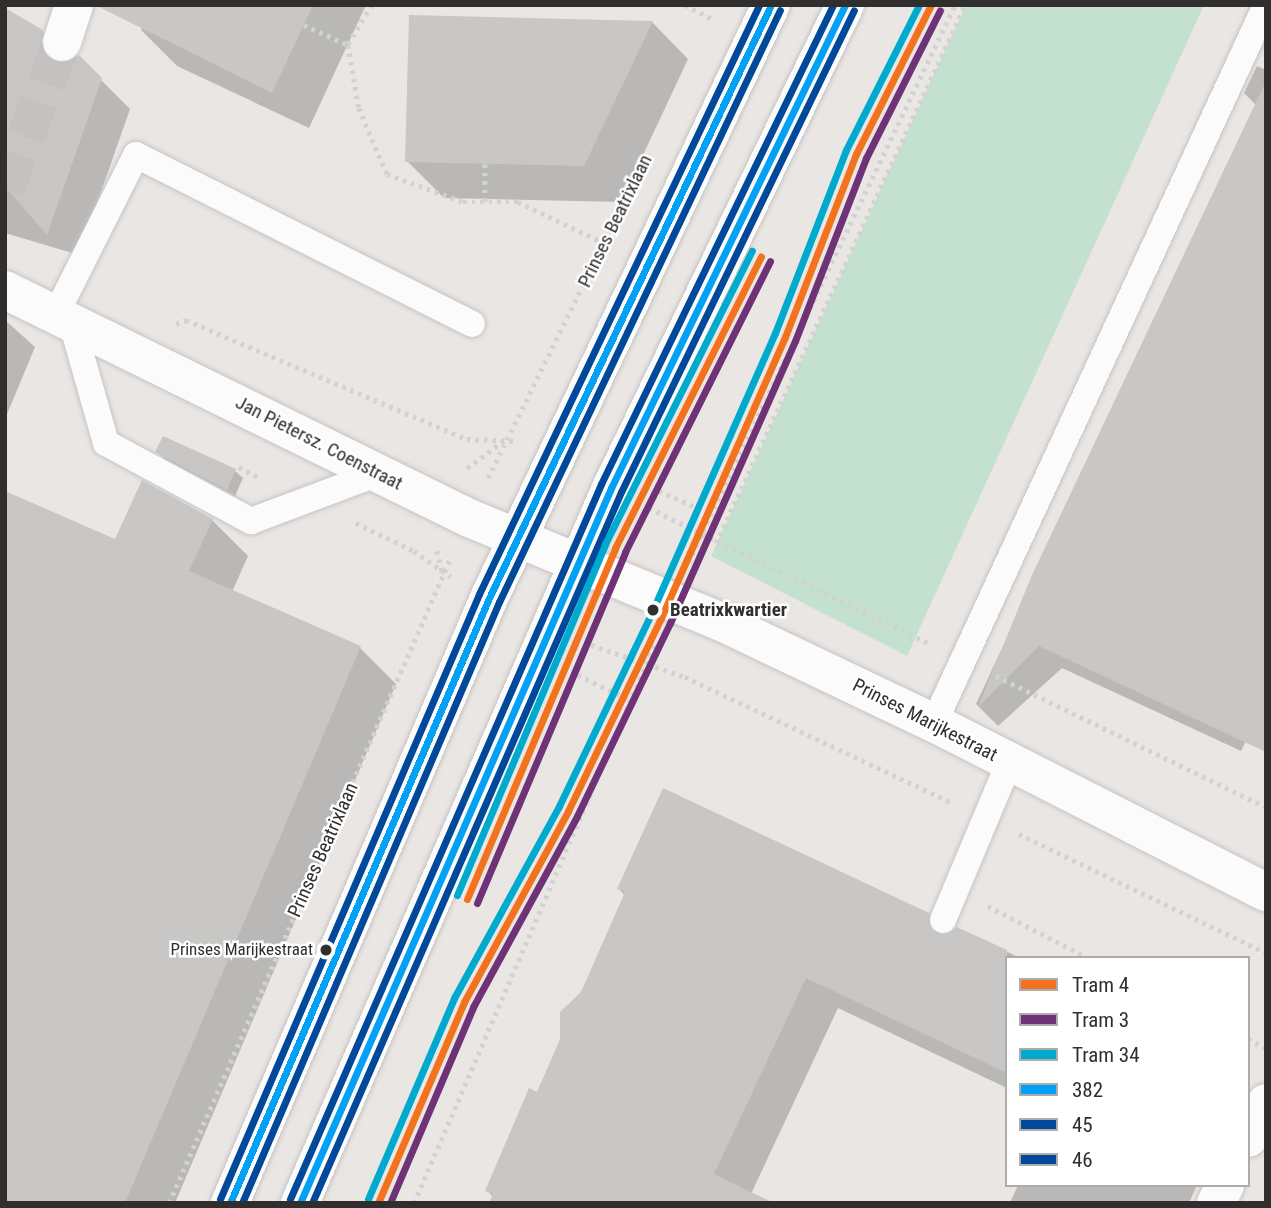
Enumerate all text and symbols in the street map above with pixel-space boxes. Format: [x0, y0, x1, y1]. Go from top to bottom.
street label: Prinses Beatrixlaan [573, 151, 657, 291]
street label: Jan Pietersz. Coenstraat [232, 391, 406, 495]
marker: Beatrixkwartier [642, 599, 664, 621]
place label: Beatrixkwartier [670, 599, 787, 621]
street label: Prinses Marijkestraat [849, 674, 1001, 766]
street label: Prinses Beatrixlaan [283, 779, 363, 921]
place label: Prinses Marijkestraat [171, 940, 313, 960]
marker: Prinses Marijkestraat [319, 943, 333, 957]
legend [1005, 956, 1250, 1187]
text: Tram 4 [1072, 973, 1129, 997]
text: Tram 3 [1072, 1008, 1129, 1032]
text: Tram 34 [1072, 1043, 1140, 1067]
text: 382 [1072, 1078, 1103, 1102]
text: 45 [1072, 1113, 1093, 1137]
text: 46 [1072, 1148, 1093, 1172]

